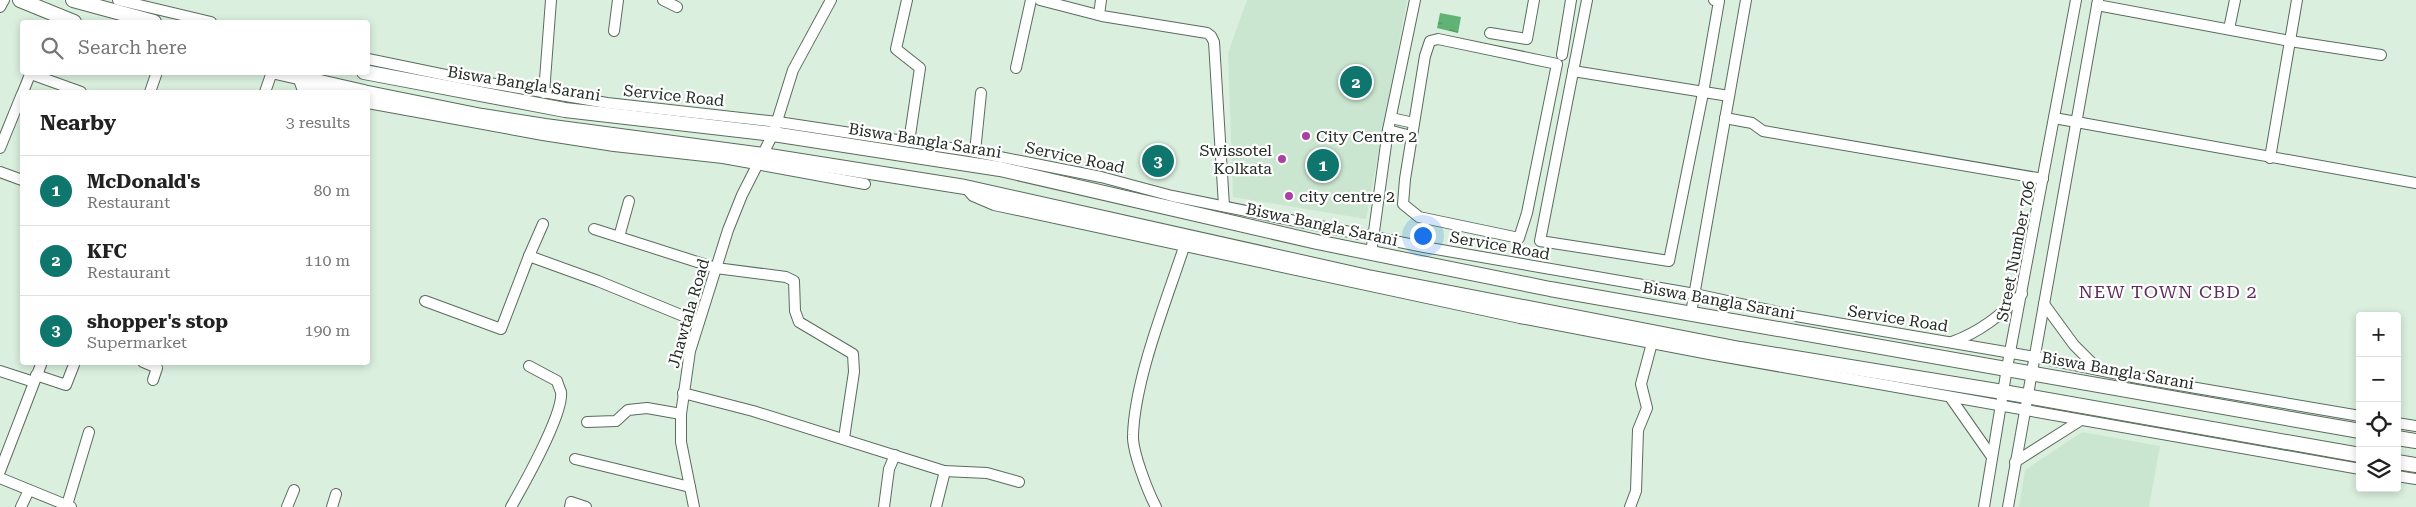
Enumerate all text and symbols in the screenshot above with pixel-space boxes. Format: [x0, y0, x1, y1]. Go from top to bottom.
search box [20, 20, 370, 75]
icon: search [38, 34, 66, 62]
text: Search here [78, 36, 187, 59]
street label: Biswa Bangla Sarani [446, 62, 602, 105]
pin: 2 [1340, 63, 1372, 101]
street label: Service Road [623, 81, 725, 110]
text: Nearby [40, 111, 116, 135]
text: 3 results [286, 113, 350, 132]
street label: Biswa Bangla Sarani [847, 119, 1003, 162]
place label: City Centre 2 [1316, 127, 1417, 146]
marker: City Centre 2 [1300, 130, 1312, 142]
street label: Service Road [1023, 138, 1126, 177]
place label: Swissotel Kolkata [1199, 141, 1272, 178]
pin: 3 [1142, 142, 1174, 180]
pin: 1 [1307, 146, 1339, 184]
marker: Swissotel Kolkata [1276, 153, 1288, 165]
text: McDonald's [87, 170, 200, 193]
street label: Street Number 706 [1992, 179, 2039, 323]
text: 1 [52, 181, 60, 200]
text: 80 m [313, 181, 350, 200]
place label: city centre 2 [1299, 187, 1395, 206]
marker: city centre 2 [1283, 190, 1295, 202]
text: Restaurant [87, 193, 170, 212]
street label: Biswa Bangla Sarani [1244, 199, 1400, 250]
your location [1410, 223, 1436, 249]
street label: Service Road [1448, 227, 1551, 264]
text: KFC [87, 240, 127, 263]
text: 2 [52, 251, 60, 270]
text: 110 m [304, 251, 350, 270]
street label: Jhawtala Road [664, 256, 713, 370]
text: Restaurant [87, 263, 170, 282]
street label: Biswa Bangla Sarani [1641, 278, 1797, 323]
district label: NEW TOWN CBD 2 [2078, 281, 2258, 302]
street label: Service Road [1846, 301, 1949, 336]
text: shopper's stop [87, 310, 228, 333]
map controls [2356, 312, 2401, 492]
button: + [2356, 312, 2401, 357]
text: 3 [52, 321, 60, 340]
text: 190 m [304, 321, 350, 340]
text: Supermarket [87, 333, 187, 352]
street label: Biswa Bangla Sarani [2040, 348, 2196, 393]
button: − [2356, 357, 2401, 402]
button: locate [2356, 402, 2401, 447]
button: layers [2356, 447, 2401, 492]

